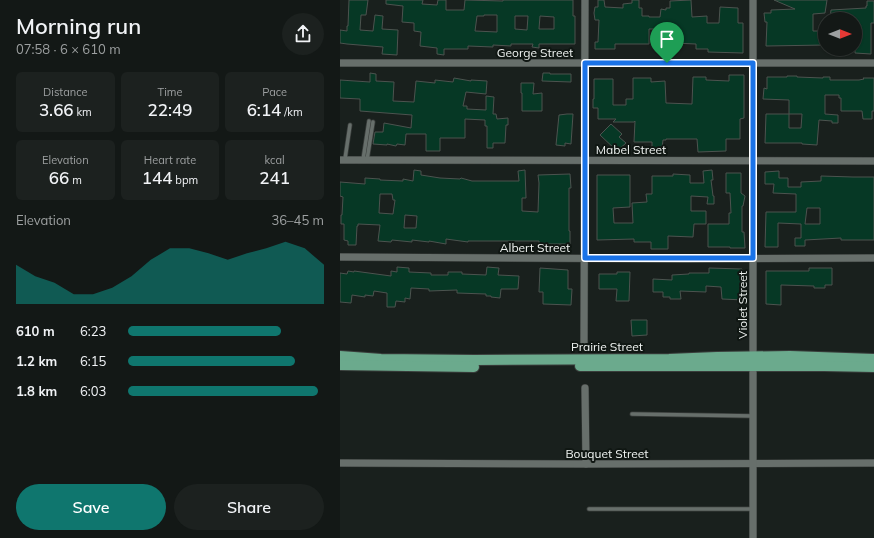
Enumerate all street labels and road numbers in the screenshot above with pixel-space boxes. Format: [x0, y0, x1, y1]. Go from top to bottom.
street label: George Street [497, 45, 573, 60]
street label: Mabel Street [596, 142, 666, 157]
street label: Albert Street [500, 240, 570, 255]
street label: Violet Street [735, 271, 750, 339]
street label: Prairie Street [571, 339, 643, 354]
street label: Bouquet Street [565, 446, 649, 461]

